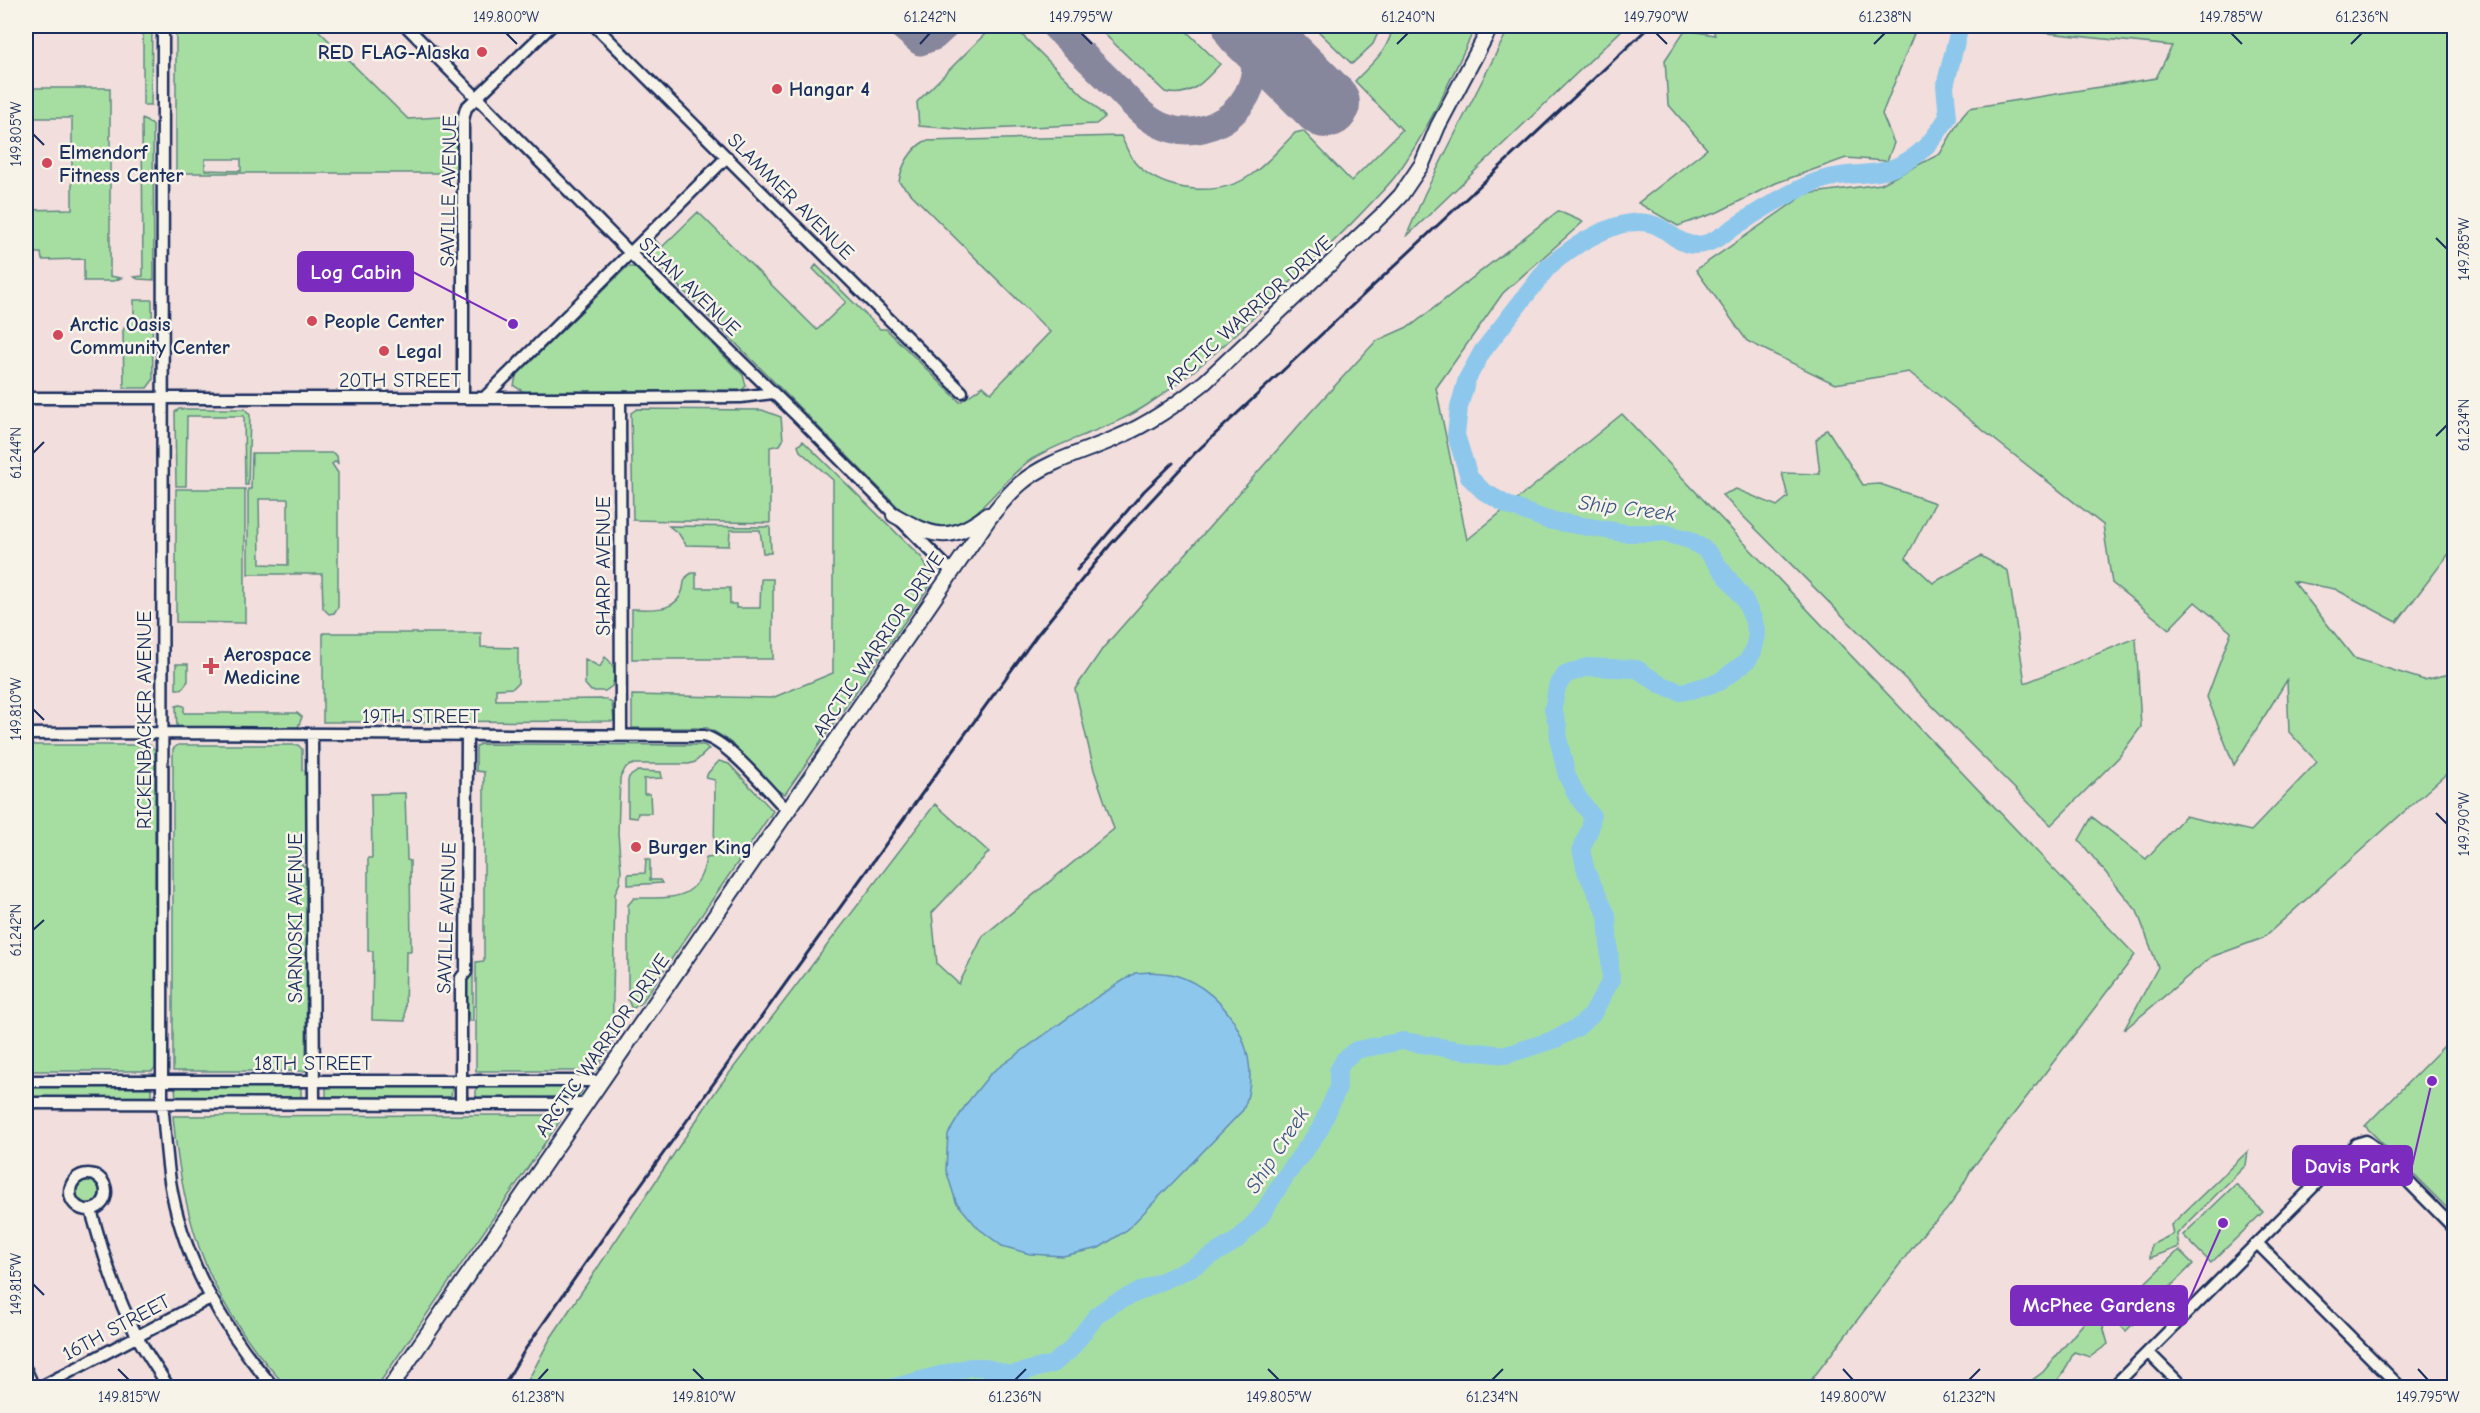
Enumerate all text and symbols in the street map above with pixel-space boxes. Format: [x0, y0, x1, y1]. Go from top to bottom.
text: 149.800°W [473, 8, 539, 26]
text: 61.242°N [904, 8, 956, 26]
text: 149.795°W [1049, 8, 1113, 26]
text: 61.240°N [1381, 8, 1435, 26]
text: 149.790°W [1624, 8, 1688, 26]
text: 61.238°N [1858, 8, 1912, 26]
text: 149.785°W [2199, 8, 2263, 26]
text: 61.236°N [2335, 8, 2389, 26]
place label: RED FLAG-Alaska [318, 41, 470, 64]
marker: RED FLAG-Alaska [475, 45, 489, 59]
place label: Hangar 4 [789, 78, 870, 101]
marker: Hangar 4 [770, 82, 784, 96]
text: 149.805°W [7, 101, 25, 167]
street label: SAVILLE AVENUE [436, 115, 461, 267]
street label: SLAMMER AVENUE [723, 128, 859, 264]
place label: Elmendorf Fitness Center [59, 141, 184, 187]
marker: Elmendorf Fitness Center [40, 156, 54, 170]
text: 149.785°W [2455, 217, 2473, 281]
street label: ARCTIC WARRIOR DRIVE [1160, 231, 1337, 394]
street label: SIJAN AVENUE [634, 232, 745, 341]
callout: Log Cabin [298, 252, 413, 291]
text: Log Cabin [310, 260, 402, 284]
place label: People Center [324, 310, 444, 333]
place label: Arctic Oasis Community Center [70, 313, 230, 359]
marker: People Center [305, 314, 319, 328]
marker: Arctic Oasis Community Center [51, 328, 65, 342]
place label: Legal [396, 340, 442, 363]
marker: Legal [377, 344, 391, 358]
street label: 20TH STREET [339, 369, 462, 392]
text: 61.234°N [2455, 399, 2473, 451]
text: 61.244°N [7, 427, 25, 479]
water label: Ship Creek [1577, 490, 1678, 526]
street label: SHARP AVENUE [592, 496, 615, 636]
street label: ARCTIC WARRIOR DRIVE [808, 547, 949, 741]
street label: RICKENBACKER AVENUE [133, 611, 156, 829]
place label: Aerospace Medicine [224, 643, 311, 689]
marker: Aerospace Medicine [202, 657, 220, 675]
text: 149.810°W [7, 678, 25, 740]
street label: 19TH STREET [362, 705, 481, 728]
text: 149.790°W [2455, 792, 2473, 856]
street label: SARNOSKI AVENUE [284, 833, 307, 1003]
place label: Burger King [648, 836, 752, 859]
marker: Burger King [629, 840, 643, 854]
street label: SAVILLE AVENUE [432, 842, 461, 994]
text: 61.242°N [7, 904, 25, 956]
street label: ARCTIC WARRIOR DRIVE [530, 949, 674, 1141]
street label: 18TH STREET [254, 1052, 372, 1075]
water label: Ship Creek [1240, 1102, 1314, 1198]
callout: Davis Park [2293, 1146, 2412, 1185]
text: Davis Park [2304, 1154, 2400, 1178]
text: 149.815°W [7, 1253, 25, 1315]
callout: McPhee Gardens [2011, 1286, 2187, 1325]
street label: 16TH STREET [59, 1289, 174, 1365]
text: McPhee Gardens [2023, 1293, 2175, 1317]
text: 149.815°W [98, 1388, 160, 1406]
text: 61.238°N [511, 1388, 565, 1406]
text: 149.810°W [673, 1388, 735, 1406]
text: 61.236°N [988, 1388, 1042, 1406]
text: 149.805°W [1246, 1388, 1312, 1406]
text: 61.234°N [1466, 1388, 1518, 1406]
text: 149.800°W [1820, 1388, 1886, 1406]
text: 61.232°N [1942, 1388, 1996, 1406]
text: 149.795°W [2396, 1388, 2460, 1406]

